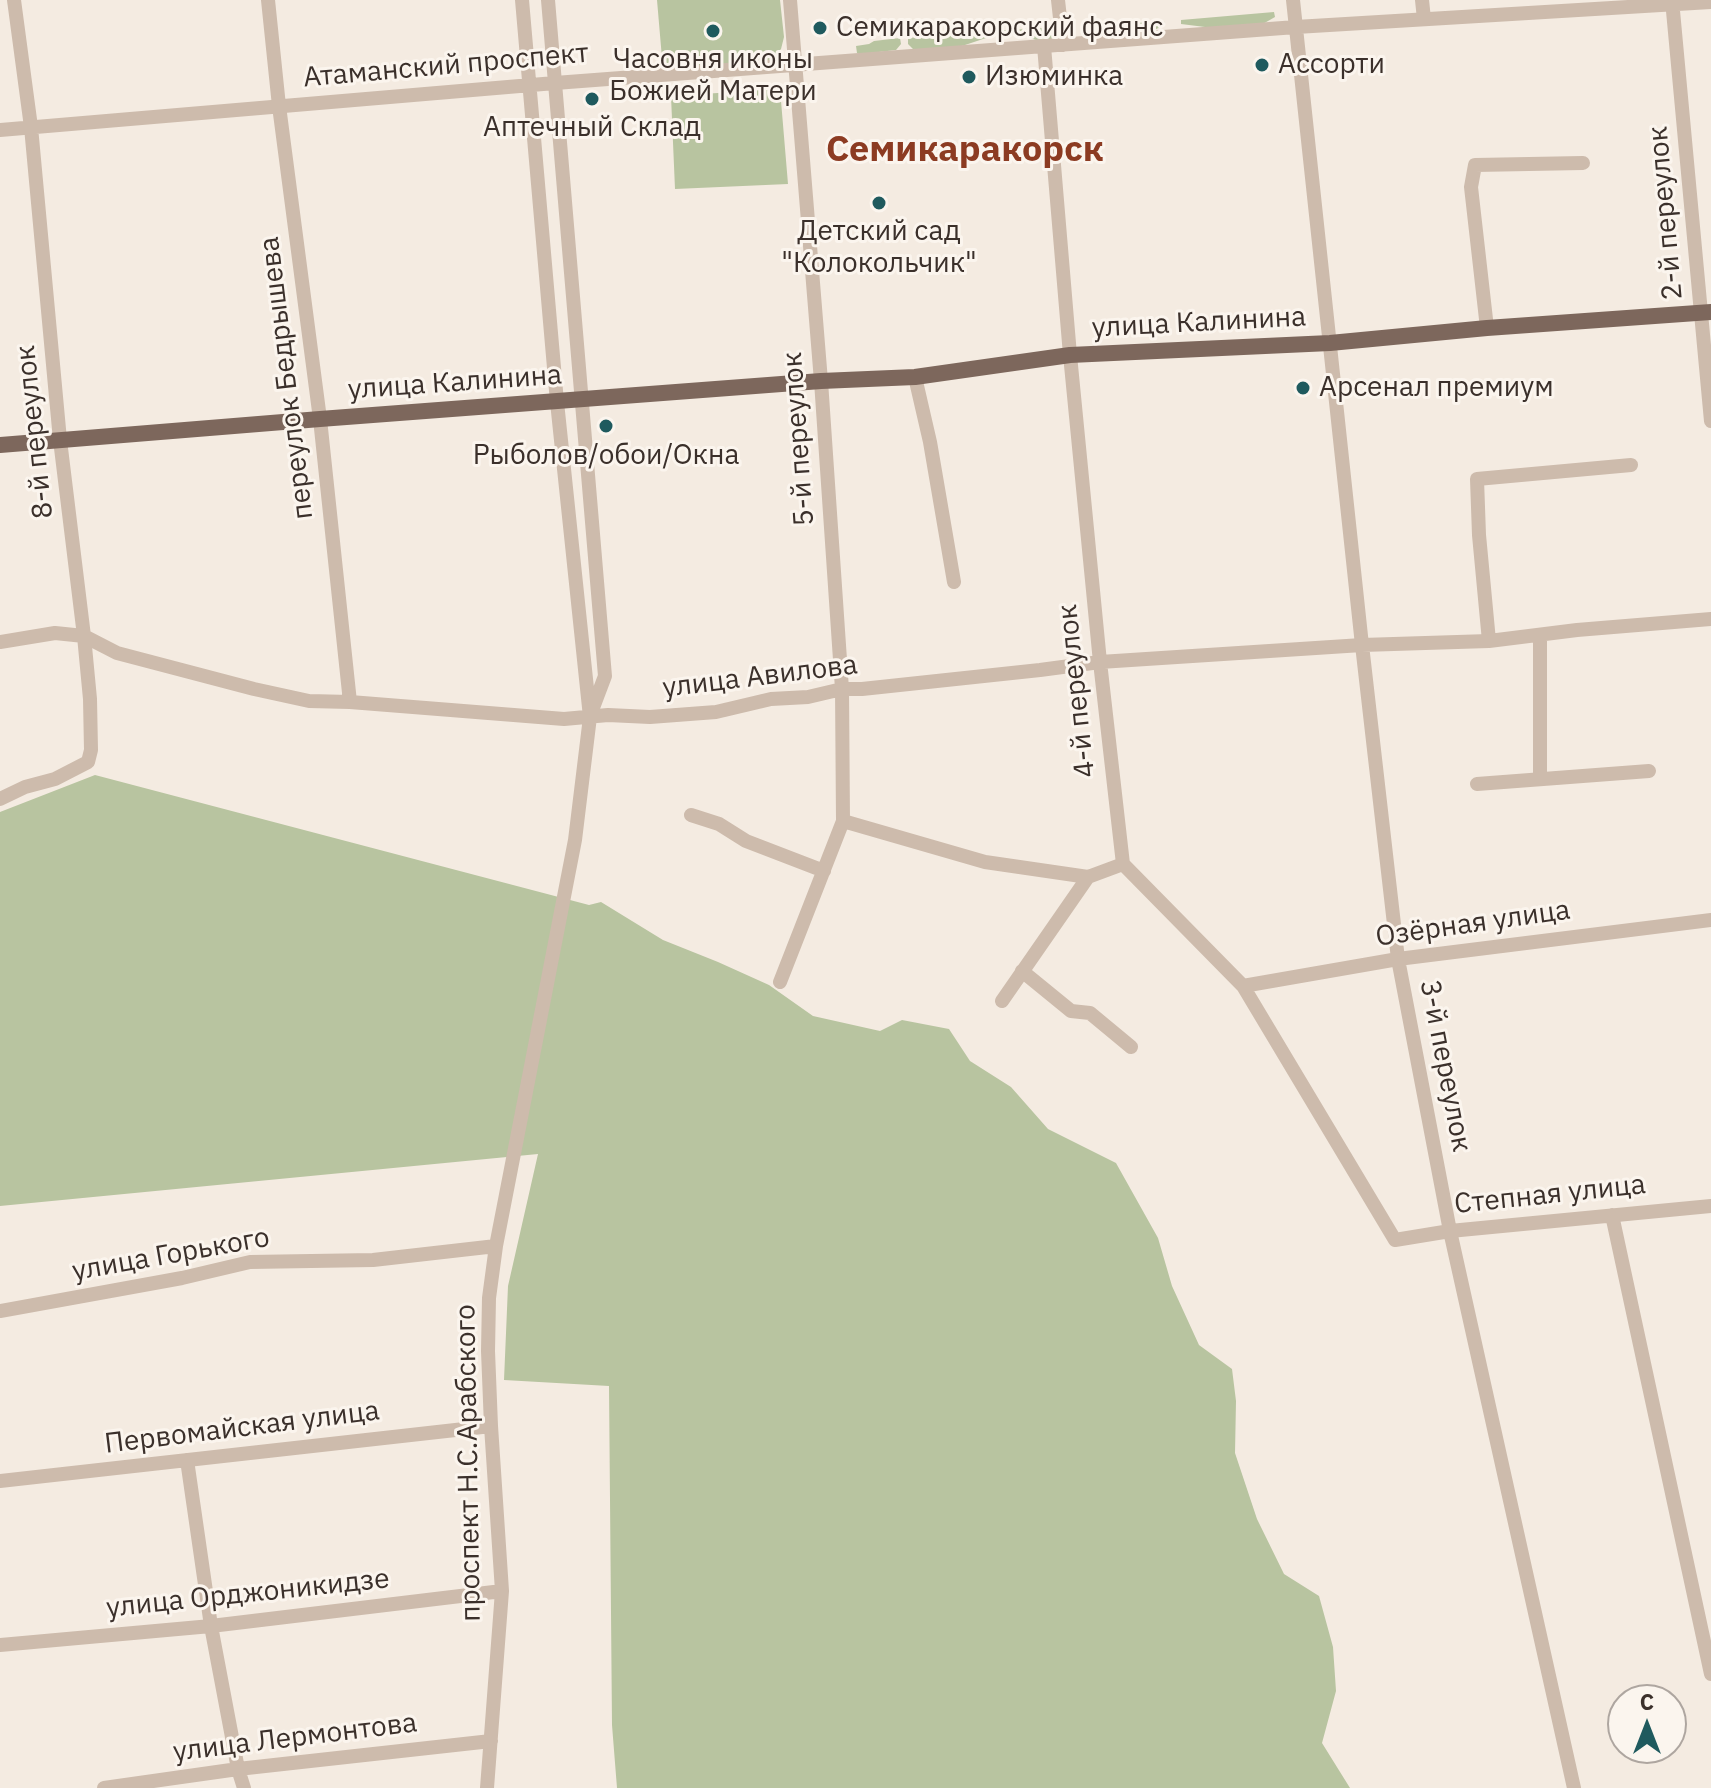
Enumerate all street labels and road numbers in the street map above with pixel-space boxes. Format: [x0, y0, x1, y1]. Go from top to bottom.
street label: Атаманский проспект [302, 37, 590, 95]
street label: 2-й переулок [1642, 125, 1690, 301]
street label: переулок Бедрышева [253, 235, 321, 521]
street label: улица Калинина [1091, 301, 1307, 345]
street label: 8-й переулок [9, 344, 61, 520]
street label: 5-й переулок [776, 351, 822, 527]
street label: улица Калинина [347, 359, 563, 407]
street label: 4-й переулок [1051, 603, 1103, 779]
street label: улица Авилова [661, 648, 859, 706]
street label: Озёрная улица [1374, 894, 1572, 954]
street label: 3-й переулок [1412, 977, 1478, 1155]
street label: Степная улица [1453, 1168, 1647, 1222]
street label: улица Горького [70, 1221, 272, 1289]
street label: проспект Н.С.Арабского [449, 1304, 489, 1622]
street label: Первомайская улица [103, 1394, 381, 1462]
street label: улица Орджоникидзе [105, 1562, 391, 1626]
street label: улица Лермонтова [171, 1706, 419, 1770]

